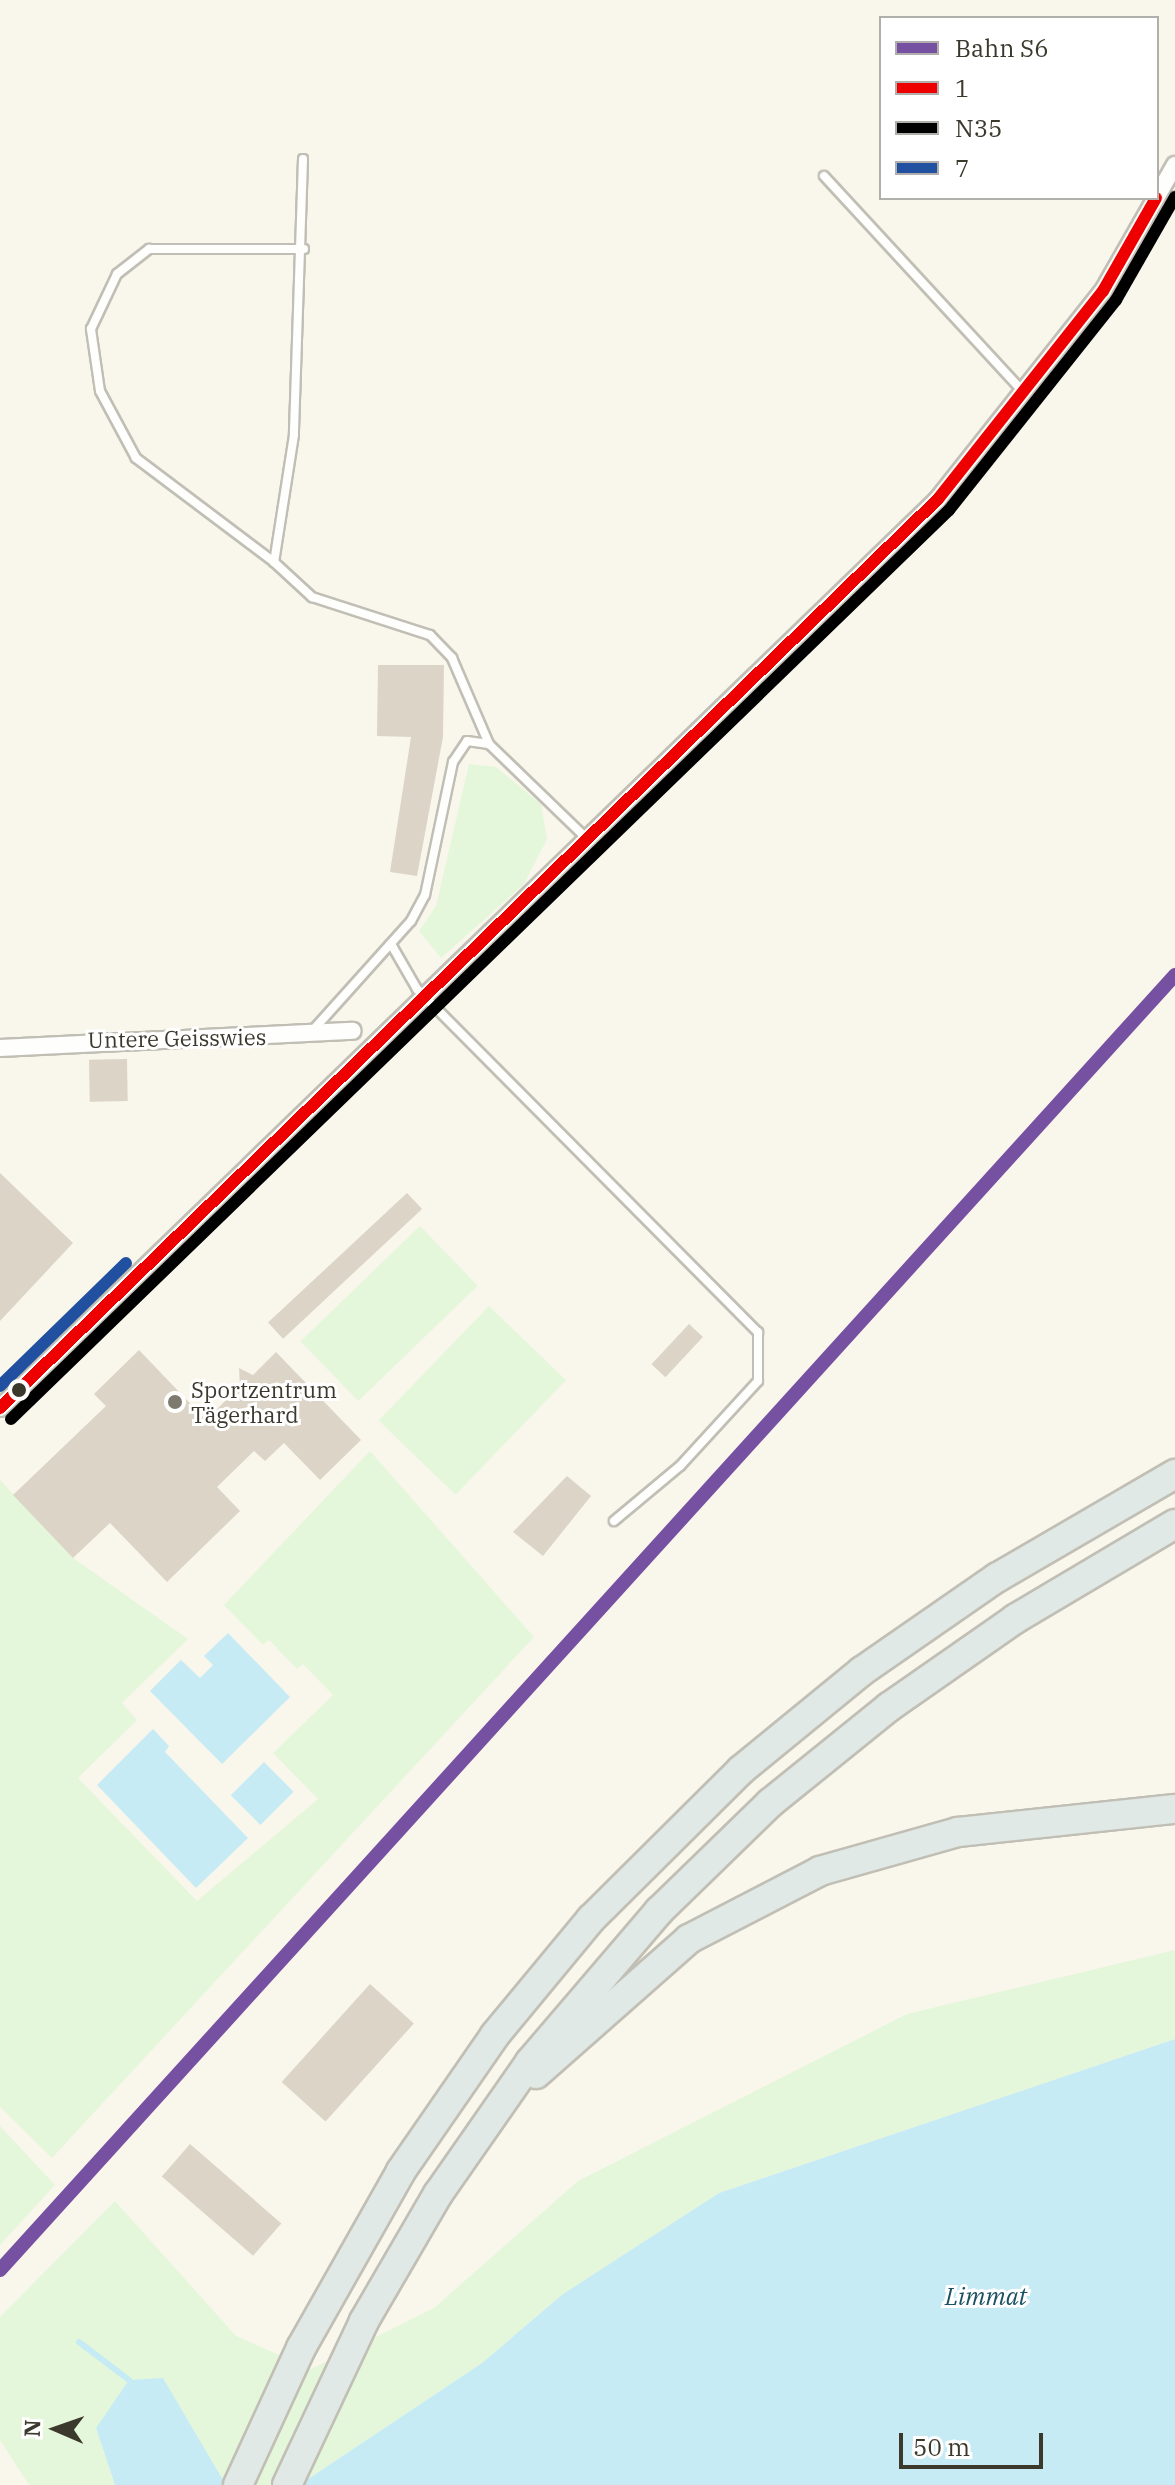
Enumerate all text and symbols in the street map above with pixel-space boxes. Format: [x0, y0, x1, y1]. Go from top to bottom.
legend [879, 16, 1159, 200]
text: Bahn S6 [955, 32, 1049, 64]
text: 1 [955, 72, 969, 104]
text: N35 [955, 112, 1002, 144]
text: 7 [955, 152, 969, 184]
street label: Untere Geisswies [87, 1023, 267, 1053]
place label: Sportzentrum Tägerhard [191, 1376, 337, 1428]
unlabelled marker [11, 1382, 27, 1398]
marker: Sportzentrum Tägerhard [166, 1393, 184, 1411]
water label: Limmat [945, 2283, 1027, 2311]
north arrow [16, 2389, 96, 2469]
scale bar [903, 2417, 1047, 2467]
text: N [17, 2419, 46, 2437]
text: 50 m [913, 2431, 970, 2463]

